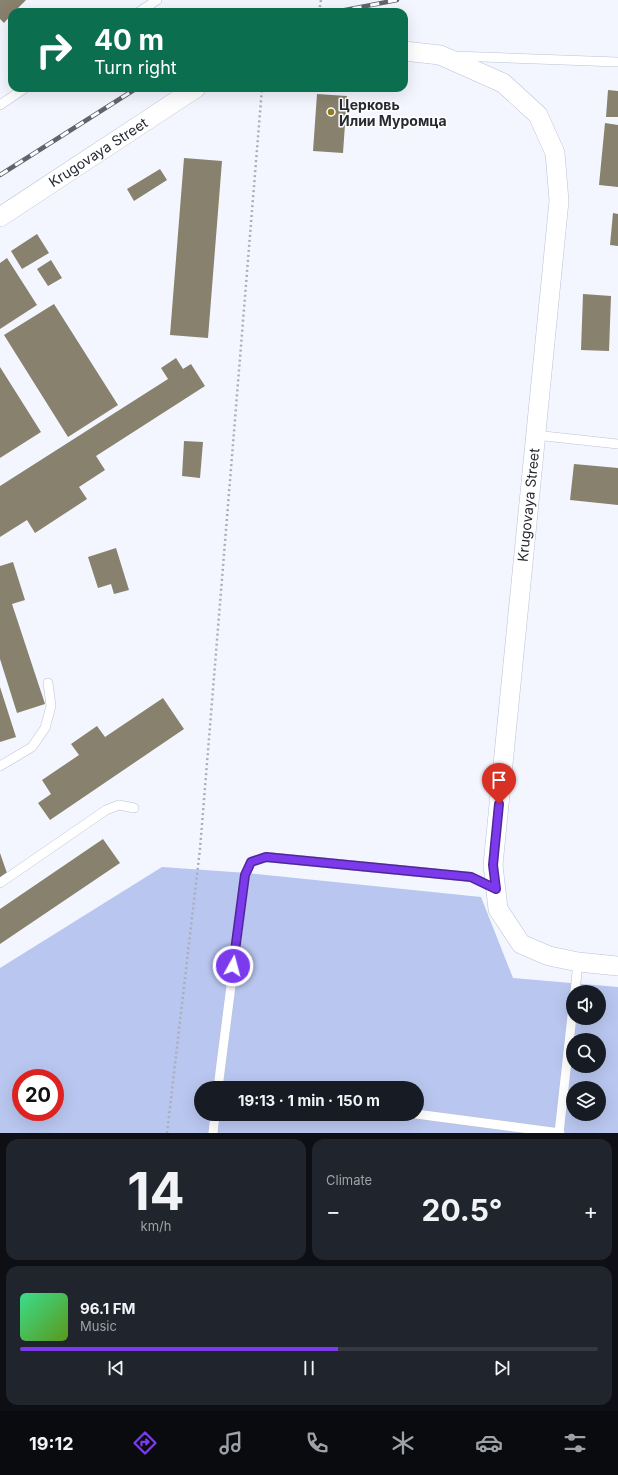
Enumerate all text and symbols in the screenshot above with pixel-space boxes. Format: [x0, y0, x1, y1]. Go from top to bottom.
text: 40 m [94, 23, 164, 57]
icon: right [28, 24, 80, 76]
text: Turn right [94, 57, 177, 78]
place label: Церковь Илии Муромца [339, 96, 447, 129]
marker: Церковь Илии Муромца [326, 107, 336, 117]
street label: Krugovaya Street [45, 114, 151, 190]
street label: Krugovaya Street [514, 447, 542, 563]
pin [482, 763, 516, 804]
icon: arrive [488, 769, 510, 791]
position arrow [212, 945, 254, 987]
map controls [566, 985, 606, 1121]
button: sound [566, 985, 606, 1025]
button: search [566, 1033, 606, 1073]
speed limit sign: 20 [12, 1069, 64, 1121]
button: layers [566, 1081, 606, 1121]
text: 19:13 · 1 min · 150 m [238, 1091, 380, 1110]
text: 14 [127, 1160, 185, 1223]
text: Climate [326, 1172, 372, 1188]
text: 20.5° [422, 1192, 502, 1228]
text: − [326, 1198, 341, 1224]
text: + [583, 1198, 598, 1224]
text: km/h [141, 1218, 171, 1234]
text: 96.1 FM [80, 1299, 136, 1318]
text: Music [80, 1318, 117, 1334]
icon: previous [105, 1357, 127, 1379]
icon: pause [298, 1357, 320, 1379]
icon: next [491, 1357, 513, 1379]
icon: directions [131, 1429, 159, 1457]
icon: music [217, 1429, 245, 1457]
icon: phone [303, 1429, 331, 1457]
icon: climate [389, 1429, 417, 1457]
icon: car [475, 1429, 503, 1457]
icon: filters [561, 1429, 589, 1457]
text: 19:12 [29, 1433, 74, 1454]

